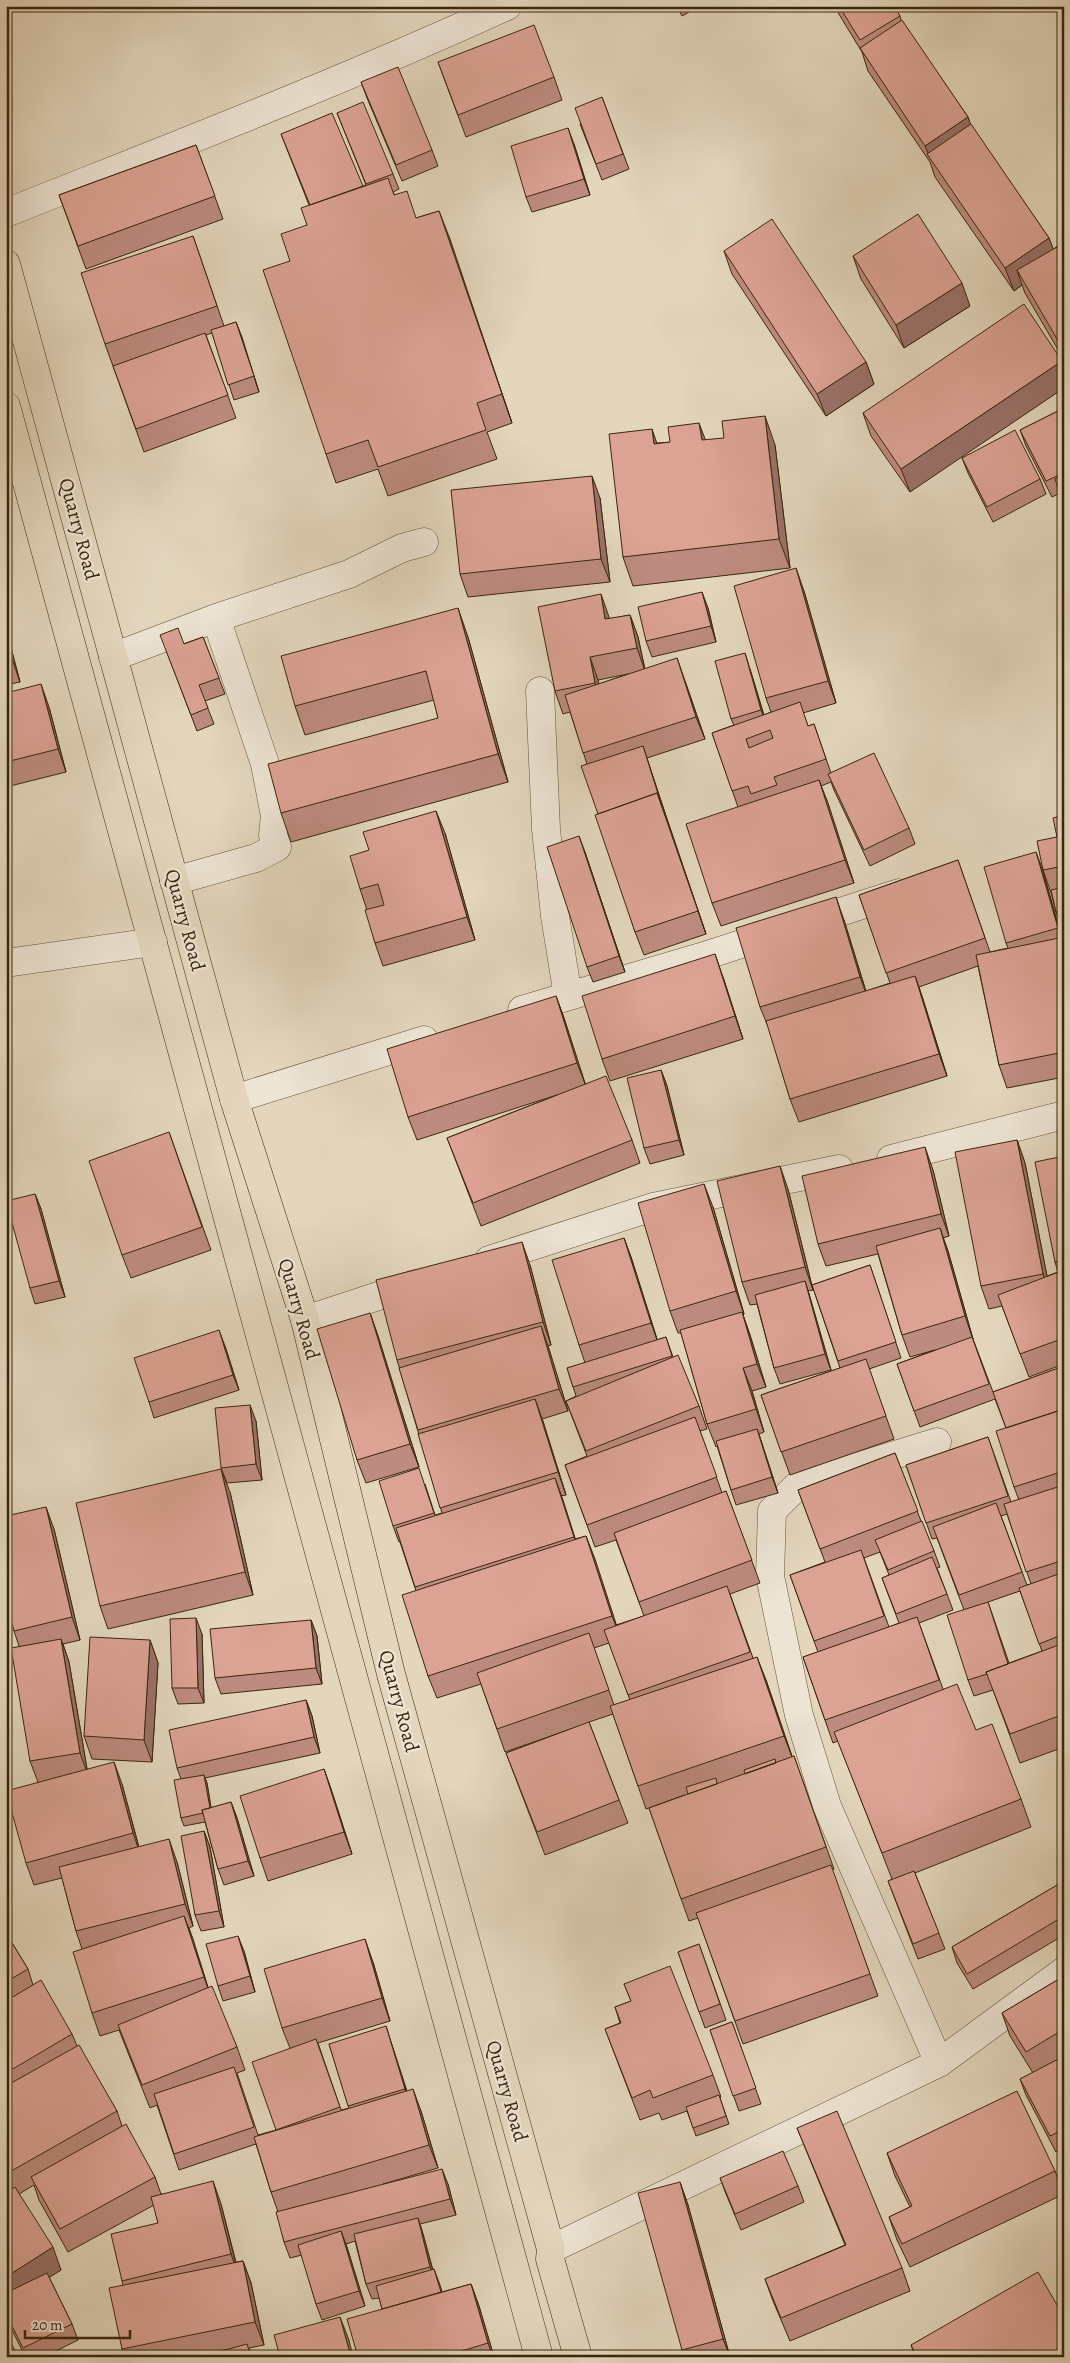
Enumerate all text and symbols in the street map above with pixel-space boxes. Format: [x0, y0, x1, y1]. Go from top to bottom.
street label: Quarry Road [52, 475, 106, 583]
street label: Quarry Road [158, 866, 212, 974]
street label: Quarry Road [272, 1255, 326, 1363]
street label: Quarry Road [372, 1647, 426, 1755]
street label: Quarry Road [480, 2037, 534, 2145]
scale bar [25, 2308, 130, 2340]
text: 20 m [32, 2315, 63, 2335]

